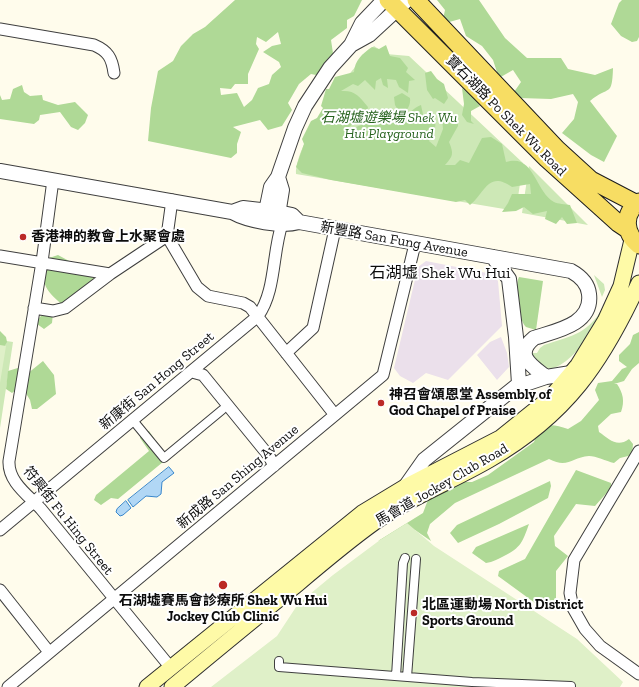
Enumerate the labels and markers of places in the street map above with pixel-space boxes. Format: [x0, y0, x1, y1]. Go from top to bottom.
place label: 香港神的教會上水聚會處 [31, 229, 185, 245]
marker: 香港神的教會上水聚會處 [18, 232, 28, 242]
place label: 神召會頌恩堂 Assembly of God Chapel of Praise [389, 387, 551, 420]
marker: 神召會頌恩堂 Assembly of God Chapel of Praise [376, 398, 386, 408]
marker: 石湖墟賽馬會診療所 Shek Wu Hui Jockey Club Clinic [217, 579, 229, 591]
place label: 石湖墟賽馬會診療所 Shek Wu Hui Jockey Club Clinic [119, 593, 327, 626]
place label: 北區運動場 North District Sports Ground [422, 597, 583, 630]
marker: 北區運動場 North District Sports Ground [409, 608, 419, 618]

